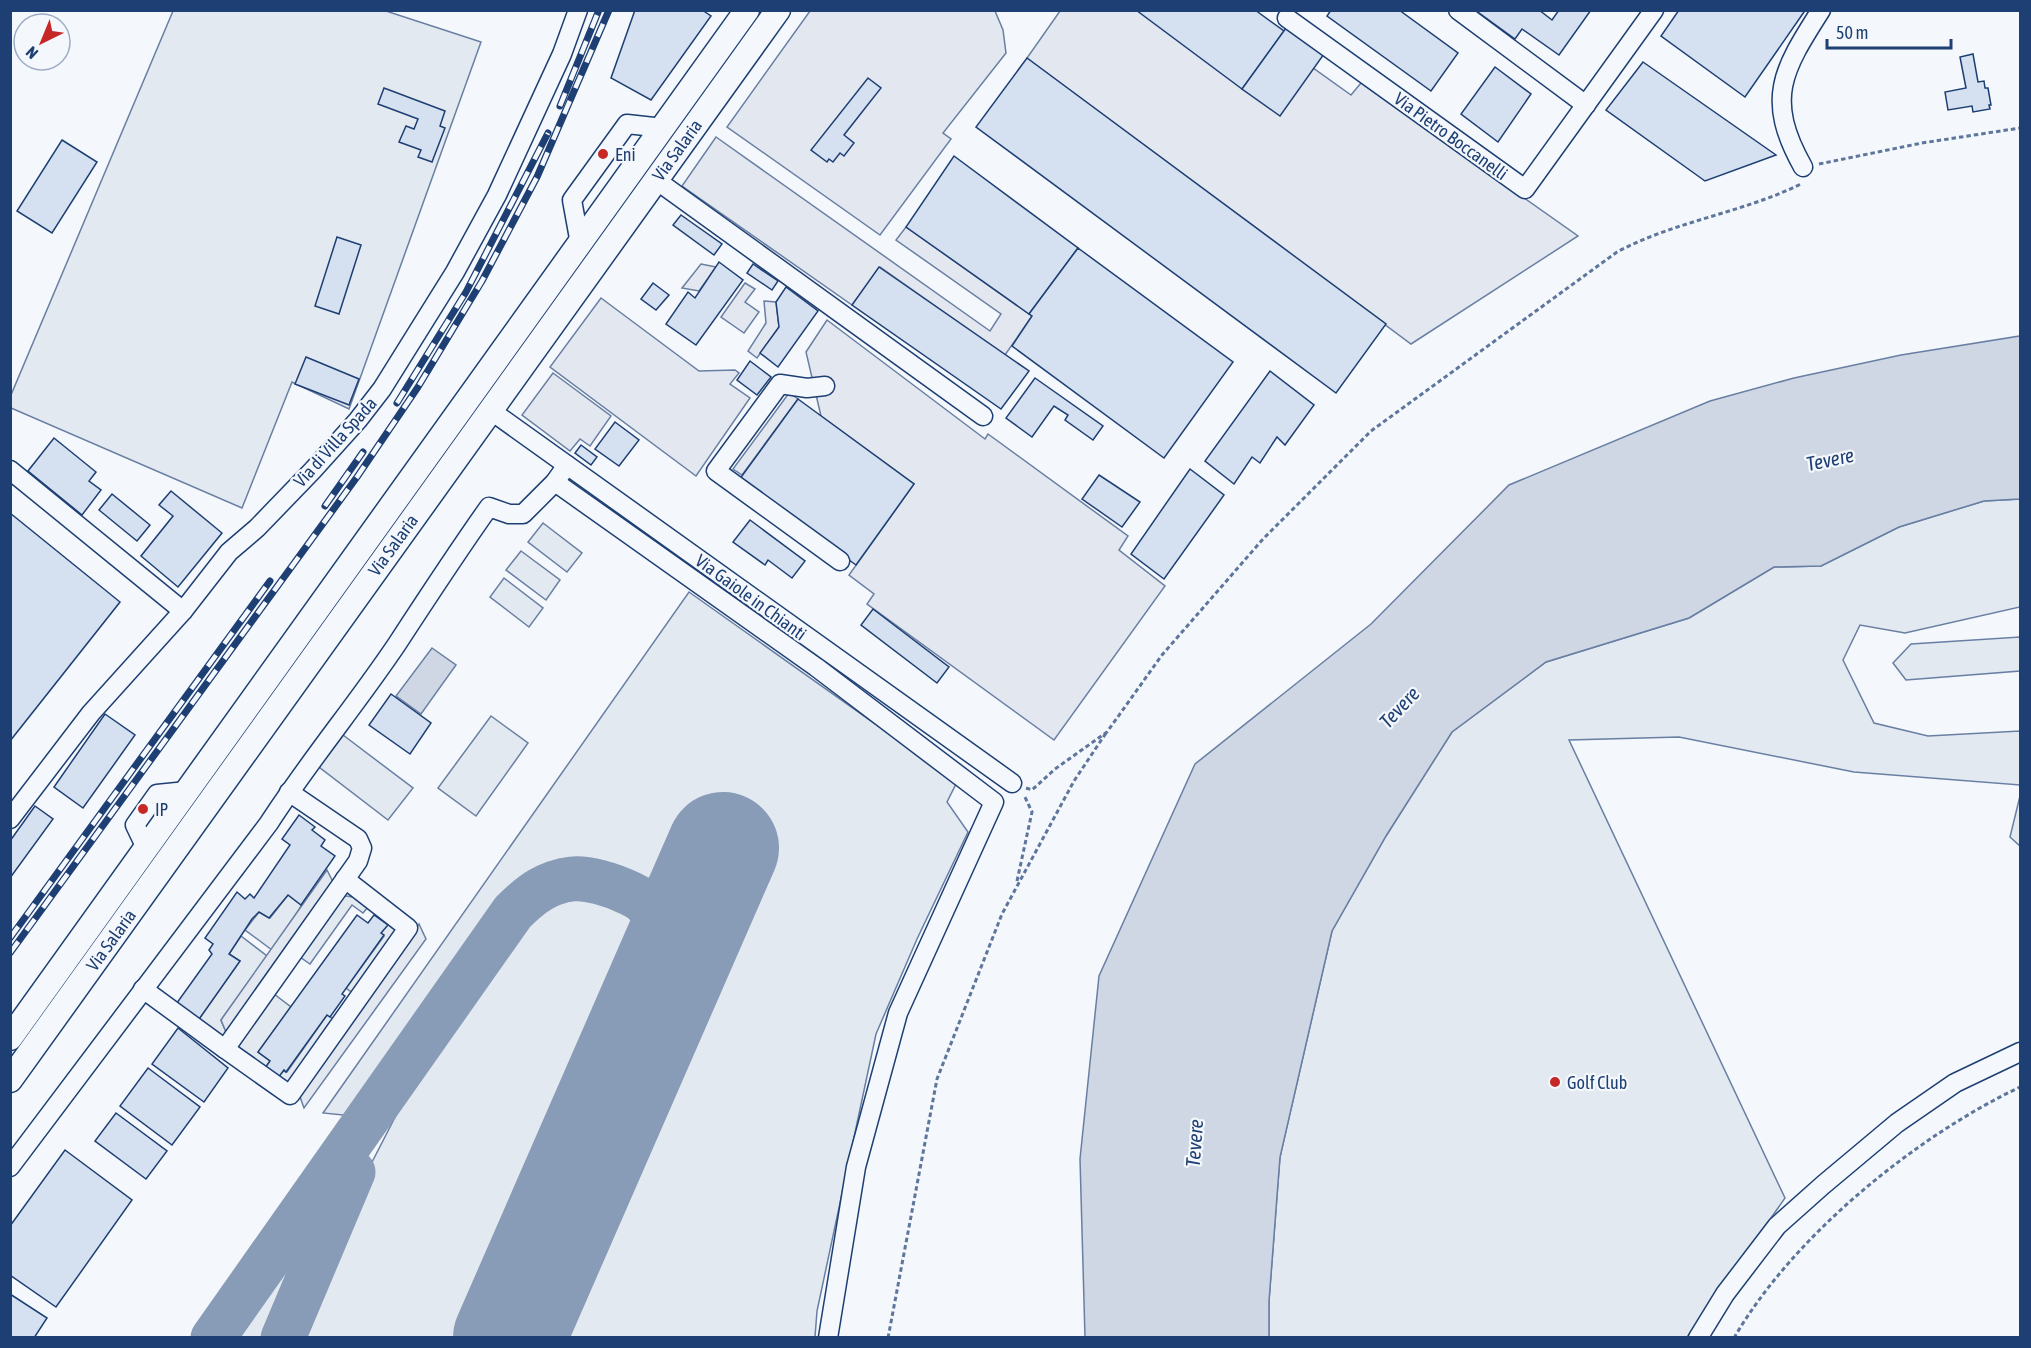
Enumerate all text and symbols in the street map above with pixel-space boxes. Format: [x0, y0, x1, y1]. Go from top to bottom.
north arrow [12, 12, 72, 72]
scale bar [1827, 12, 1952, 50]
text: 50 m [1836, 22, 1868, 43]
text: N [22, 43, 41, 63]
street label: Via Pietro Boccanelli [1390, 88, 1512, 184]
street label: Via Salaria [648, 115, 706, 185]
place label: Eni [615, 144, 636, 165]
marker: Eni [596, 147, 610, 161]
street label: Via di Villa Spada [289, 393, 381, 491]
water label: Tevere [1804, 443, 1856, 475]
street label: Via Salaria [364, 510, 422, 580]
street label: Via Gaiole in Chianti [691, 550, 811, 644]
water label: Tevere [1374, 682, 1424, 732]
place label: IP [155, 799, 169, 820]
marker: IP [136, 802, 150, 816]
street label: Via Salaria [82, 905, 140, 975]
place label: Golf Club [1567, 1072, 1627, 1093]
marker: Golf Club [1548, 1075, 1562, 1089]
water label: Tevere [1181, 1118, 1207, 1168]

